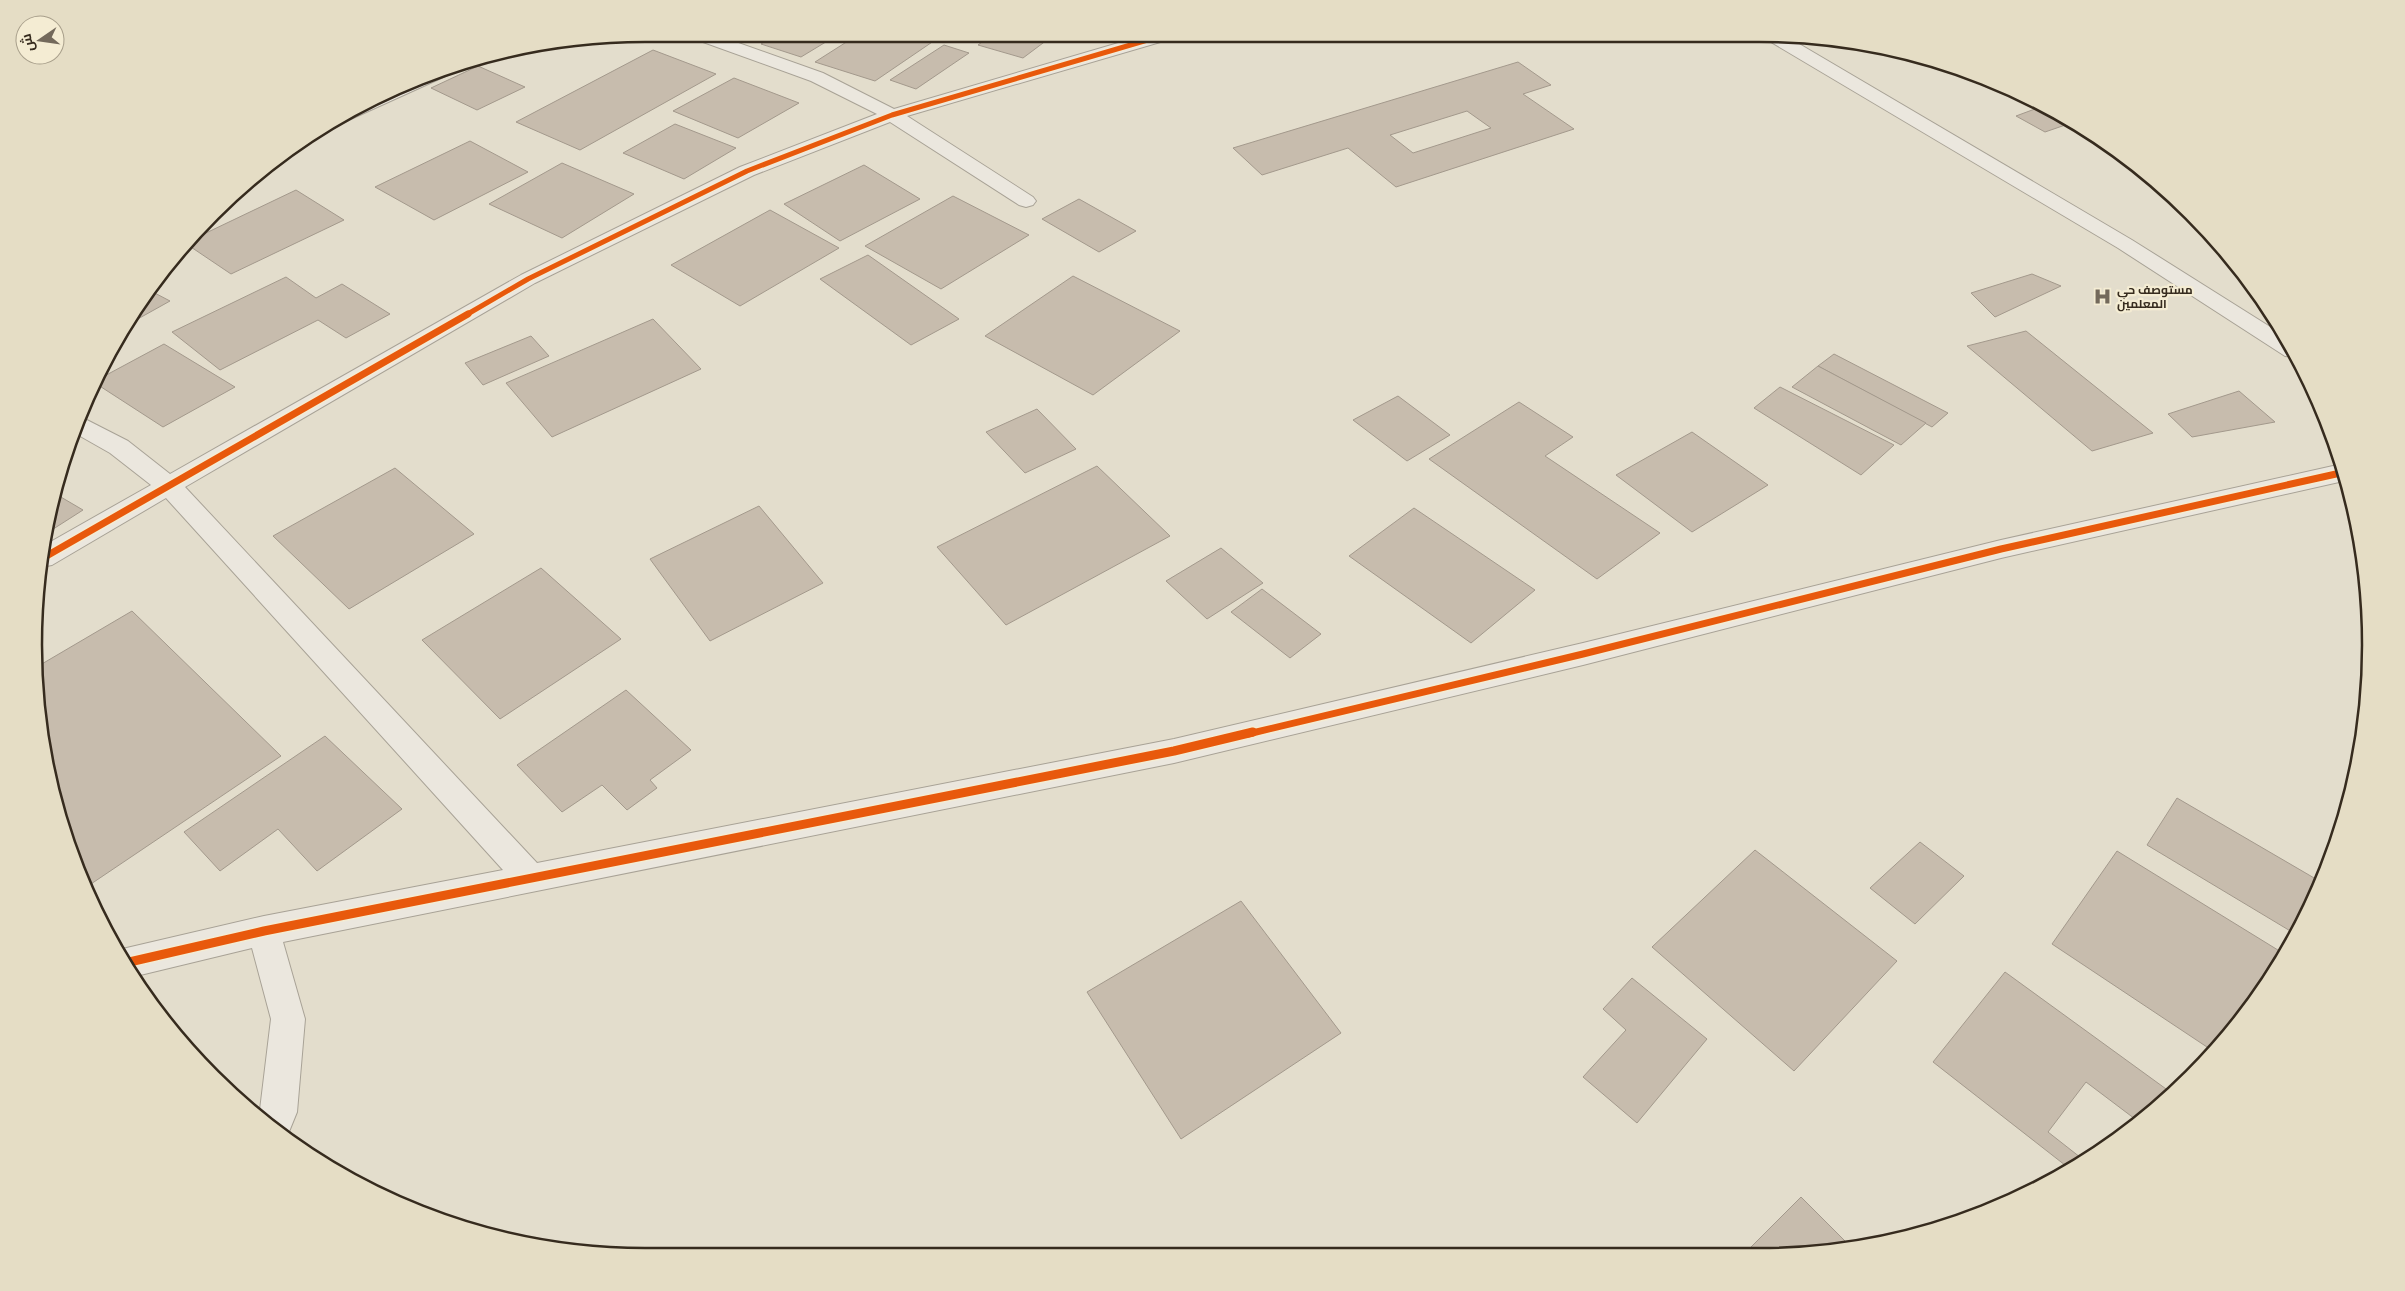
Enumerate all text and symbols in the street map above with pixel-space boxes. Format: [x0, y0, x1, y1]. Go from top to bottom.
north arrow [15, 15, 65, 65]
text: ش [17, 32, 38, 54]
place label: مستوصف حي المعلمين [2117, 282, 2193, 312]
hospital icon: مستوصف حي المعلمين [2093, 286, 2113, 306]

